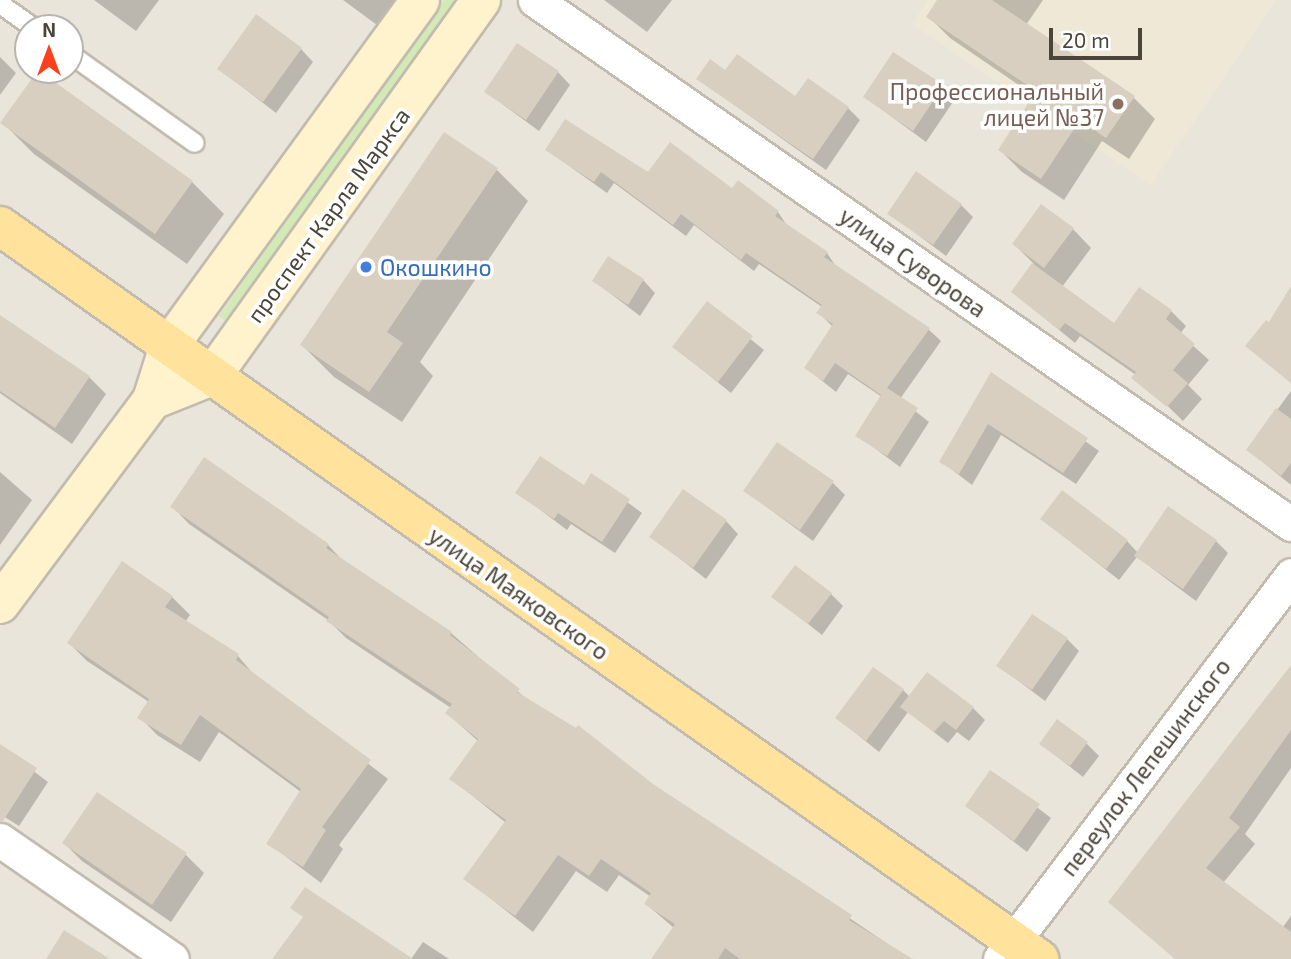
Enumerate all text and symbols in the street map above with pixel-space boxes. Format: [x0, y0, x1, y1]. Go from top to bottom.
north arrow [14, 14, 84, 84]
scale bar [1053, 14, 1146, 58]
text: N [42, 18, 56, 41]
text: 20 m [1062, 27, 1110, 52]
place label: Профессиональный лицей №37 [890, 77, 1104, 131]
marker: Профессиональный лицей №37 [1110, 96, 1126, 112]
street label: проспект Карла Маркса [241, 102, 415, 328]
street label: улица Суворова [834, 201, 992, 323]
place label: Окошкино [380, 253, 492, 281]
marker: Окошкино [358, 259, 374, 275]
street label: улица Маяковского [424, 521, 614, 665]
street label: переулок Лепешинского [1054, 653, 1236, 881]

